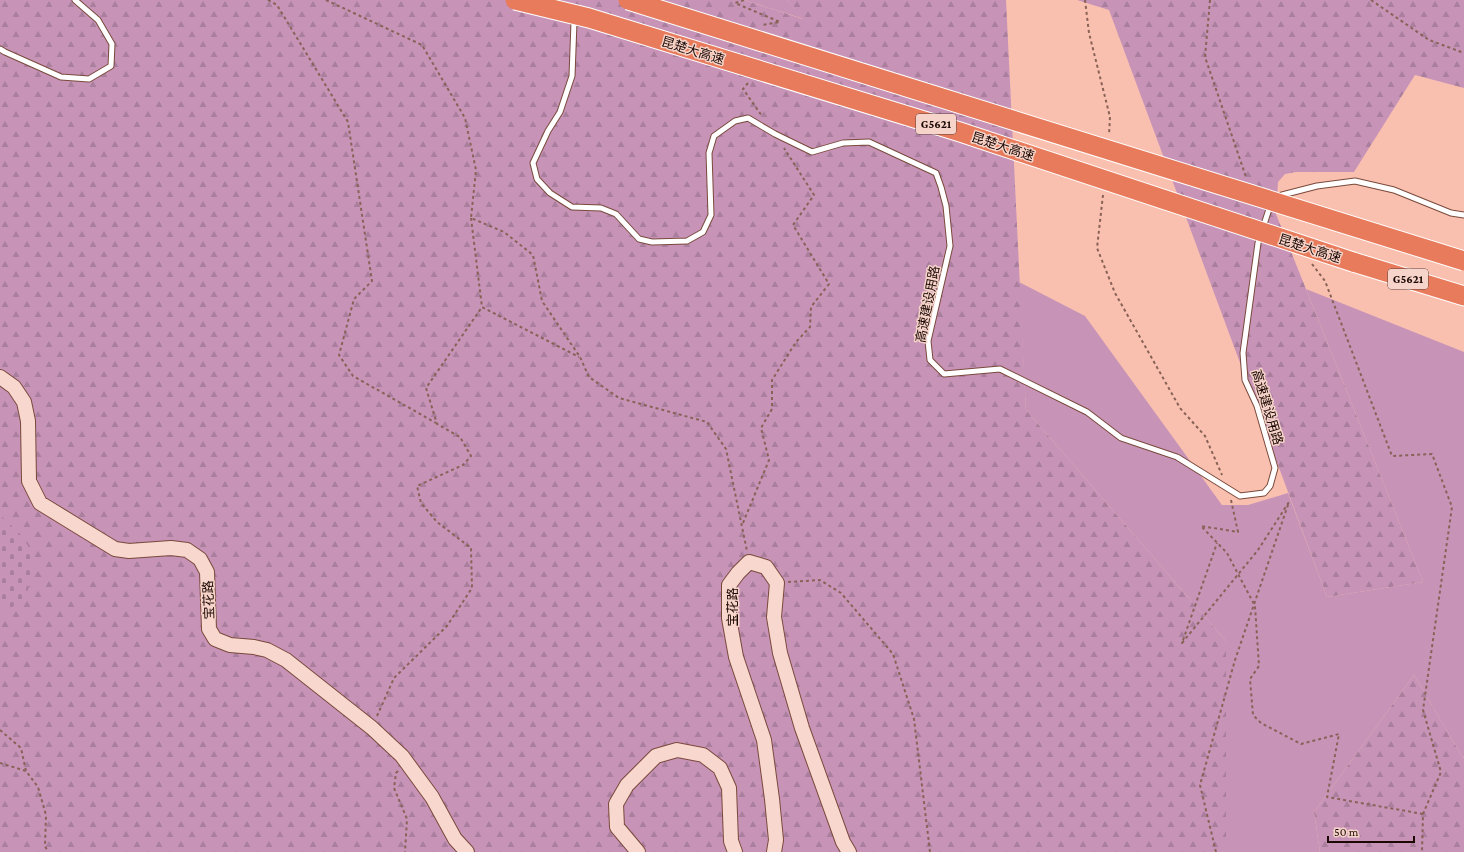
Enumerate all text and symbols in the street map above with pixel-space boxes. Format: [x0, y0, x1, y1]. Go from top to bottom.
street label: 昆楚大高速 [660, 34, 726, 67]
road number: G5621 [916, 114, 956, 134]
street label: 昆楚大高速 [970, 129, 1036, 164]
street label: 昆楚大高速 [1277, 231, 1343, 266]
street label: 高速建设用路 [913, 264, 942, 344]
road number: G5621 [1388, 269, 1428, 289]
street label: 高速建设用路 [1249, 368, 1286, 447]
street label: 宝花路 [200, 580, 217, 620]
street label: 宝花路 [725, 587, 740, 627]
scale bar [1328, 818, 1414, 844]
text: 50 m [1334, 825, 1359, 839]

